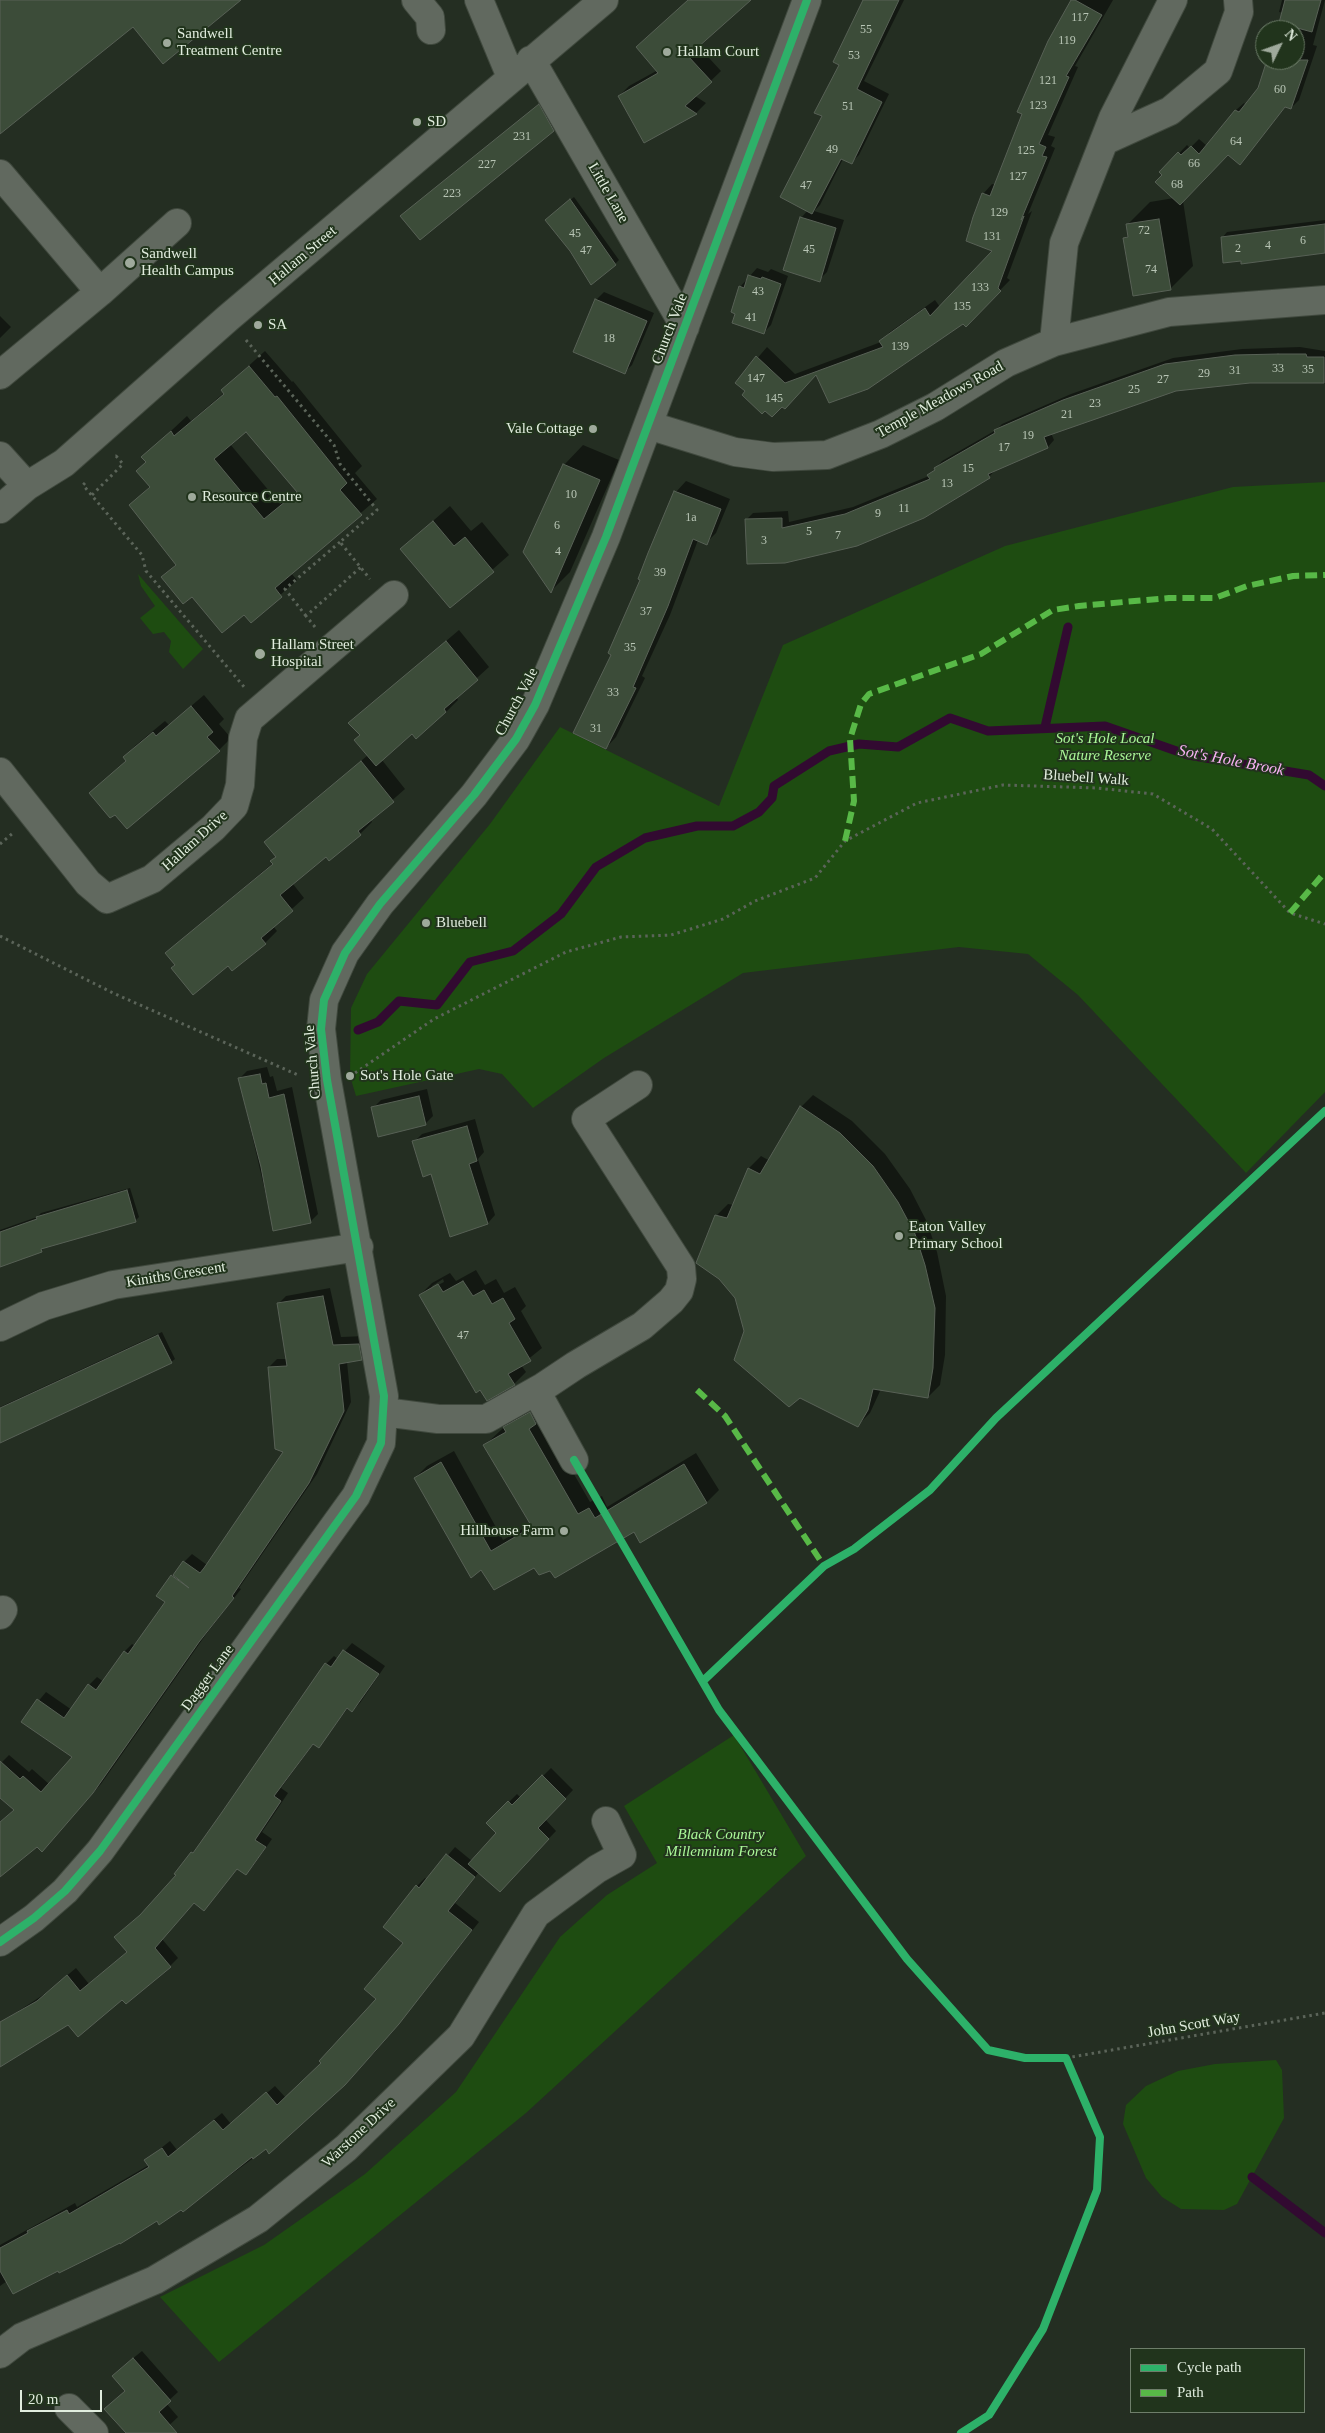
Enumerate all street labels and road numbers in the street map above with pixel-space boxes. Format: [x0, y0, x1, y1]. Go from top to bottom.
street label: Little Lane [584, 160, 632, 226]
street label: Hallam Street [265, 222, 341, 290]
street label: Church Vale [648, 291, 692, 367]
street label: Temple Meadows Road [873, 358, 1007, 442]
street label: Church Vale [492, 665, 542, 739]
street label: Bluebell Walk [1043, 766, 1129, 790]
street label: Hallam Drive [158, 807, 232, 875]
street label: Church Vale [301, 1024, 325, 1100]
street label: Kiniths Crescent [125, 1258, 227, 1292]
street label: Dagger Lane [178, 1641, 238, 1715]
street label: John Scott Way [1146, 2008, 1242, 2042]
street label: Warstone Drive [318, 2094, 400, 2172]

